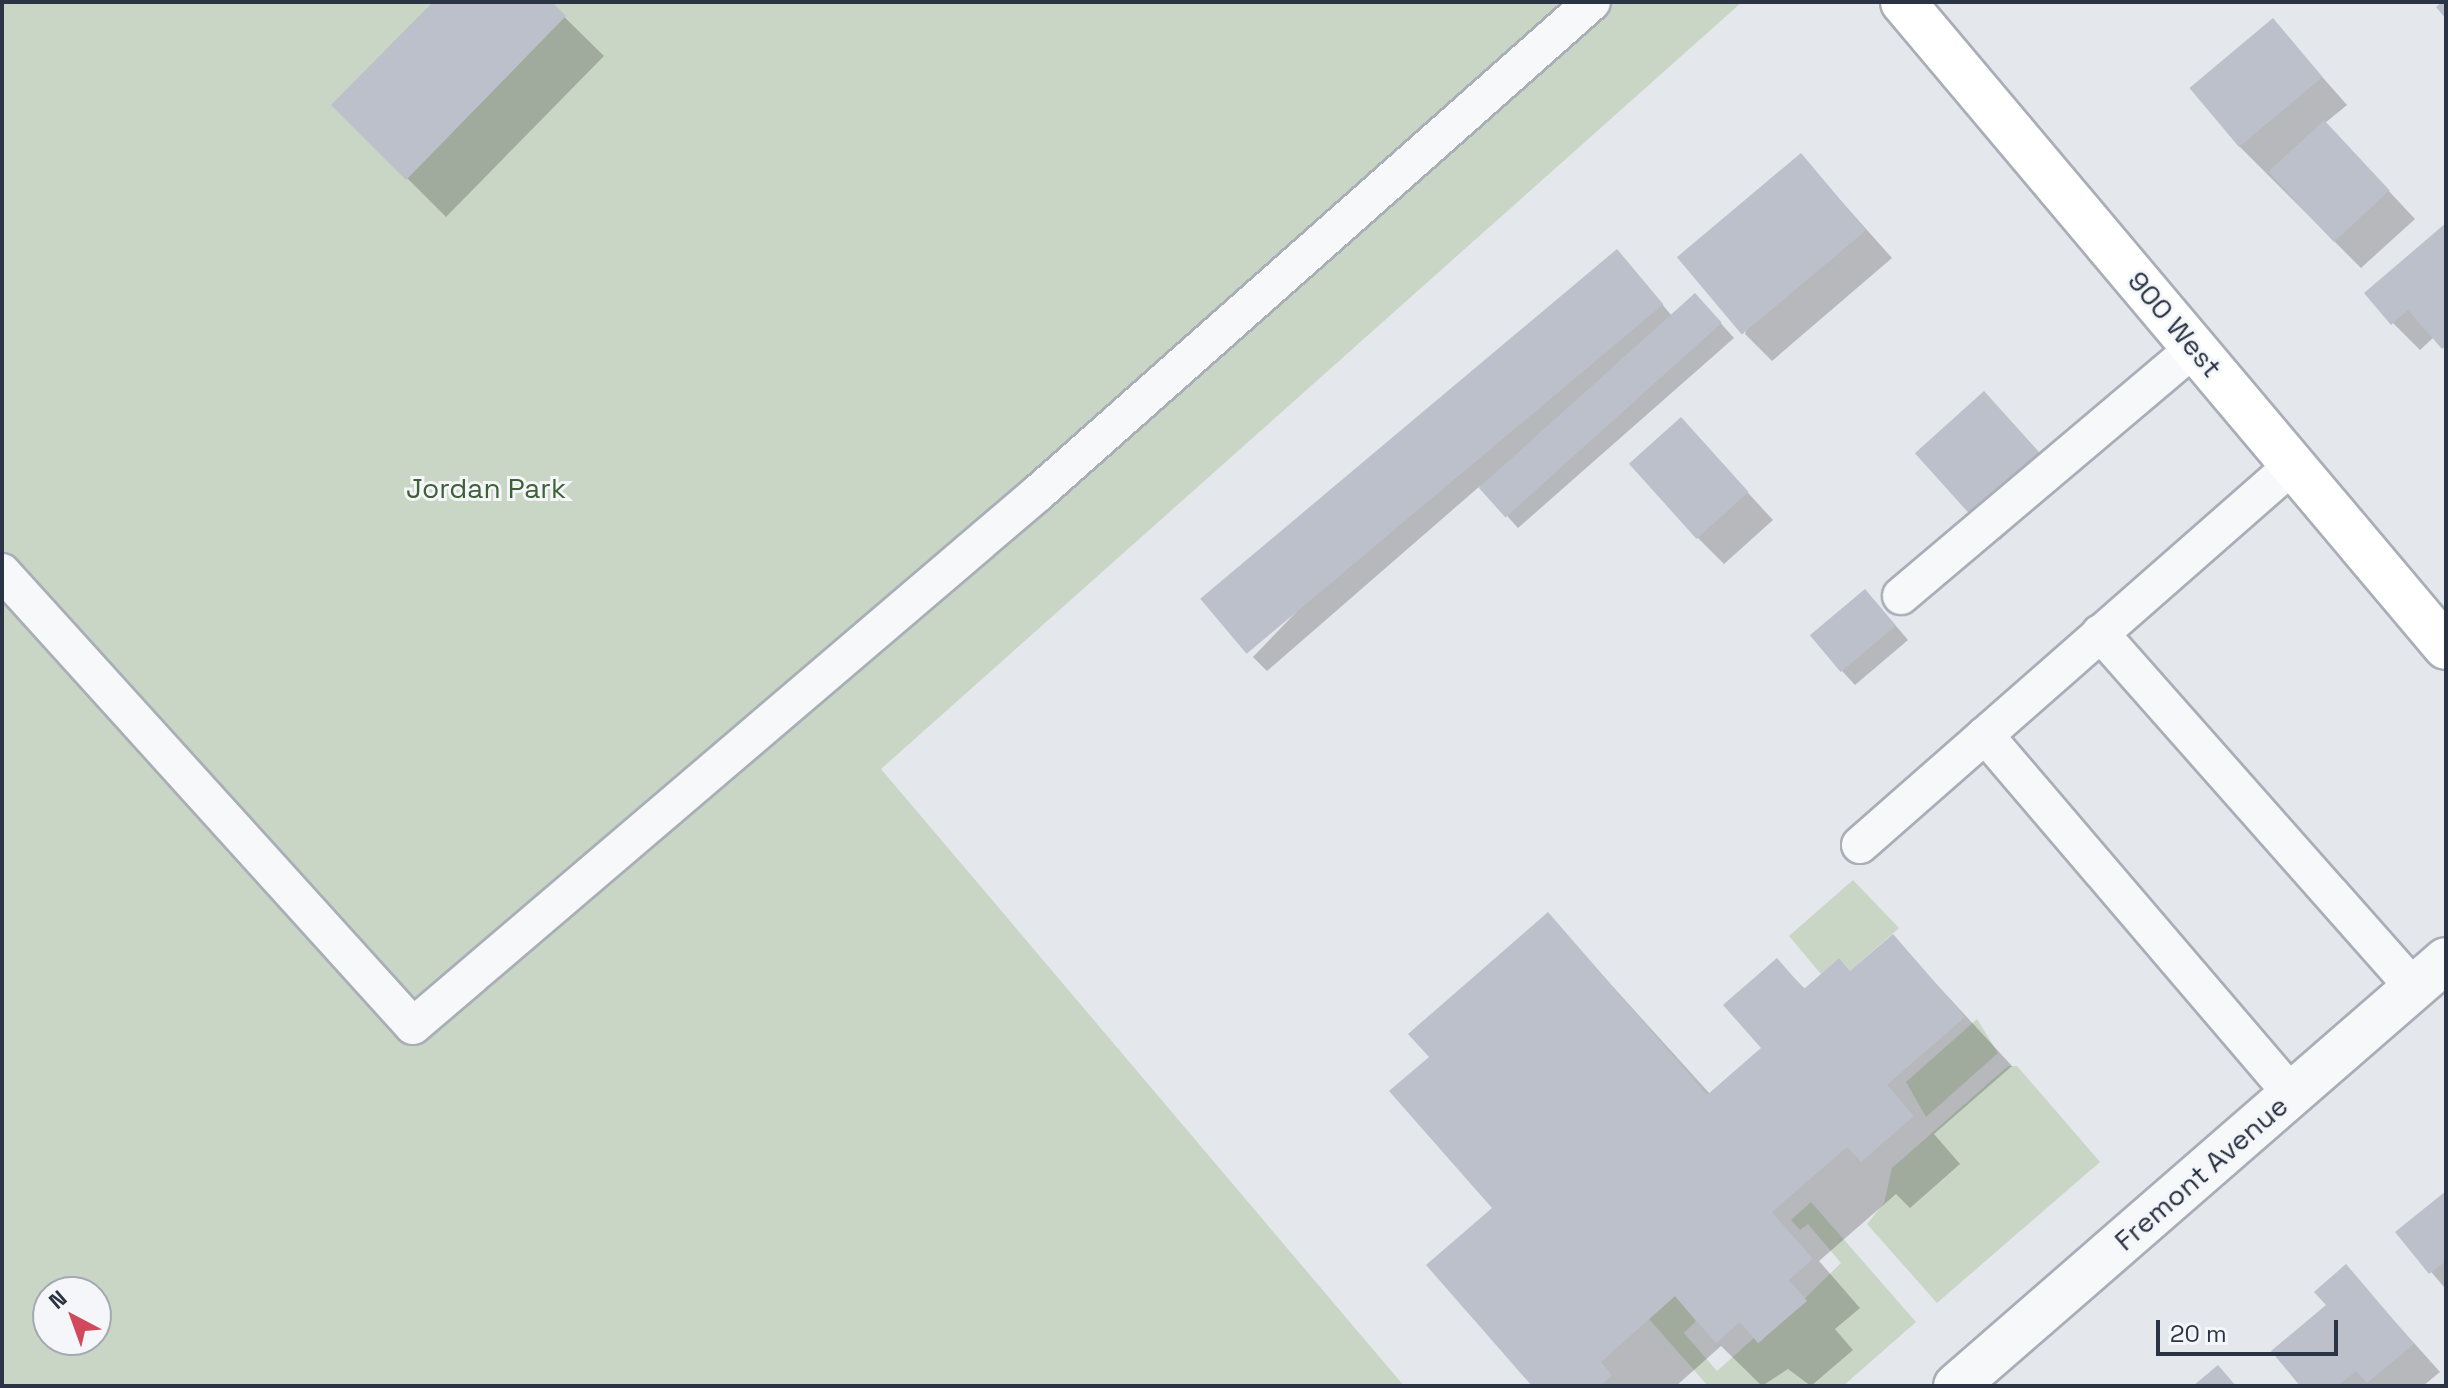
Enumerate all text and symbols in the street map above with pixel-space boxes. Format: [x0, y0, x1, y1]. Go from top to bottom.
street label: 900 West [2121, 264, 2229, 384]
park label: Jordan Park [406, 471, 566, 505]
street label: Fremont Avenue [2107, 1089, 2295, 1257]
north arrow [32, 1276, 112, 1356]
text: N [43, 1284, 72, 1315]
scale bar [2160, 1304, 2342, 1354]
text: 20 m [2170, 1318, 2227, 1349]

